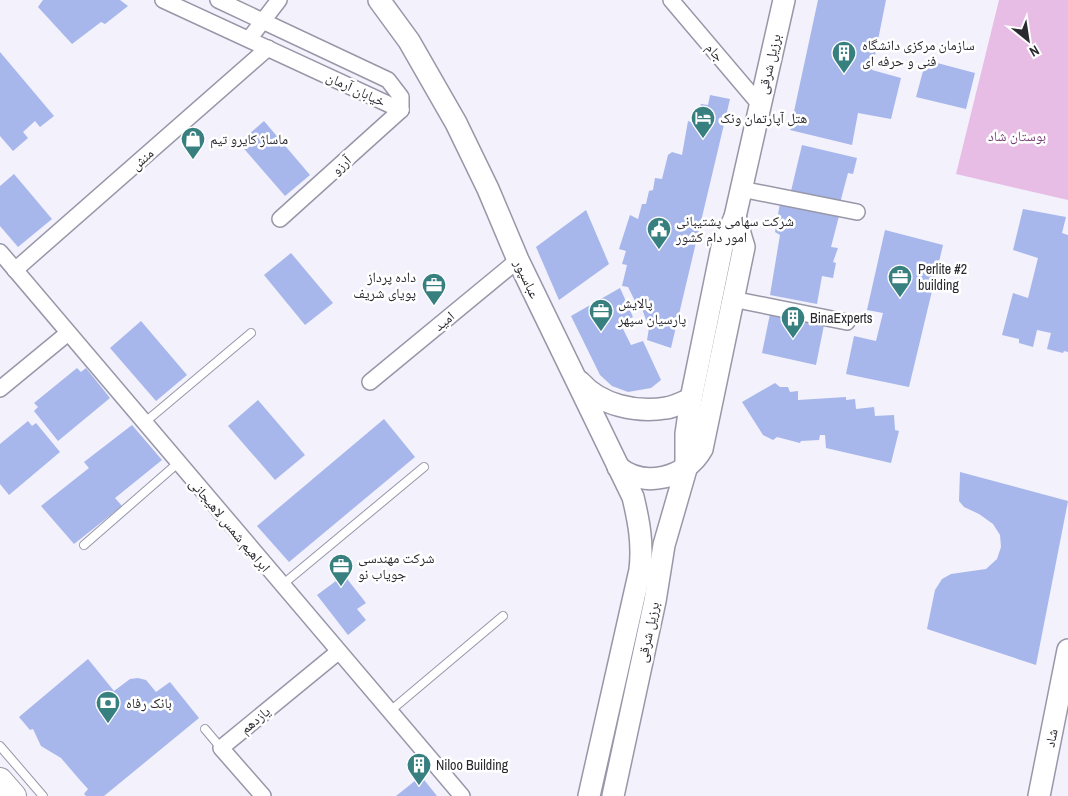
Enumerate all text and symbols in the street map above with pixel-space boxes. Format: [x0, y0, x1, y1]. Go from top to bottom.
north arrow [1003, 15, 1053, 65]
street label: برزیل شرقی [753, 32, 785, 96]
place label: سازمان مرکزی دانشگاه فنی و حرفه ای [862, 36, 975, 70]
street label: جام [701, 39, 728, 66]
building icon: سازمان مرکزی دانشگاه فنی و حرفه ای [831, 40, 857, 74]
text: N [1026, 41, 1043, 61]
street label: خیابان آرمان [324, 68, 389, 111]
hotel icon: هتل آپارتمان ونک [690, 105, 716, 139]
place label: هتل آپارتمان ونک [720, 109, 808, 127]
shop icon: ماساژ کایرو تیم [180, 126, 206, 160]
park label: بوستان شاد [988, 127, 1046, 145]
place label: ماساژ کایرو تیم [210, 130, 288, 149]
street label: منش [127, 144, 157, 174]
street label: آرزو [327, 151, 355, 179]
place label: شركت سهامى پشتيبانى امور دام كشور [675, 212, 794, 247]
public building icon: شركت سهامى پشتيبانى امور دام كشور [646, 216, 672, 250]
street label: عباسپور [510, 256, 544, 301]
place label: Perlite #2 building [918, 260, 967, 294]
office icon: Perlite #2 building [887, 264, 913, 298]
place label: داده پرداز پویای شریف [353, 268, 416, 302]
office icon: داده پرداز پویای شریف [421, 272, 447, 306]
place label: پالایش پارسیان سپهر [617, 294, 686, 328]
office icon: پالایش پارسیان سپهر [588, 298, 614, 332]
building icon: BinaExperts [780, 305, 806, 339]
street label: امید [430, 307, 458, 335]
place label: BinaExperts [810, 309, 873, 327]
street label: ابراهیم شمس لاهیجانی [185, 474, 275, 576]
place label: شرکت مهندسی جویاب نو [358, 549, 435, 583]
office icon: شرکت مهندسی جویاب نو [328, 553, 354, 587]
street label: برزیل شرقی [633, 600, 663, 664]
bank icon: بانک رفاه [95, 690, 121, 724]
place label: بانک رفاه [126, 694, 172, 712]
street label: یازدهم [236, 702, 275, 739]
street label: شاد [1040, 727, 1062, 749]
building icon: Niloo Building [406, 752, 432, 786]
place label: Niloo Building [436, 756, 509, 774]

